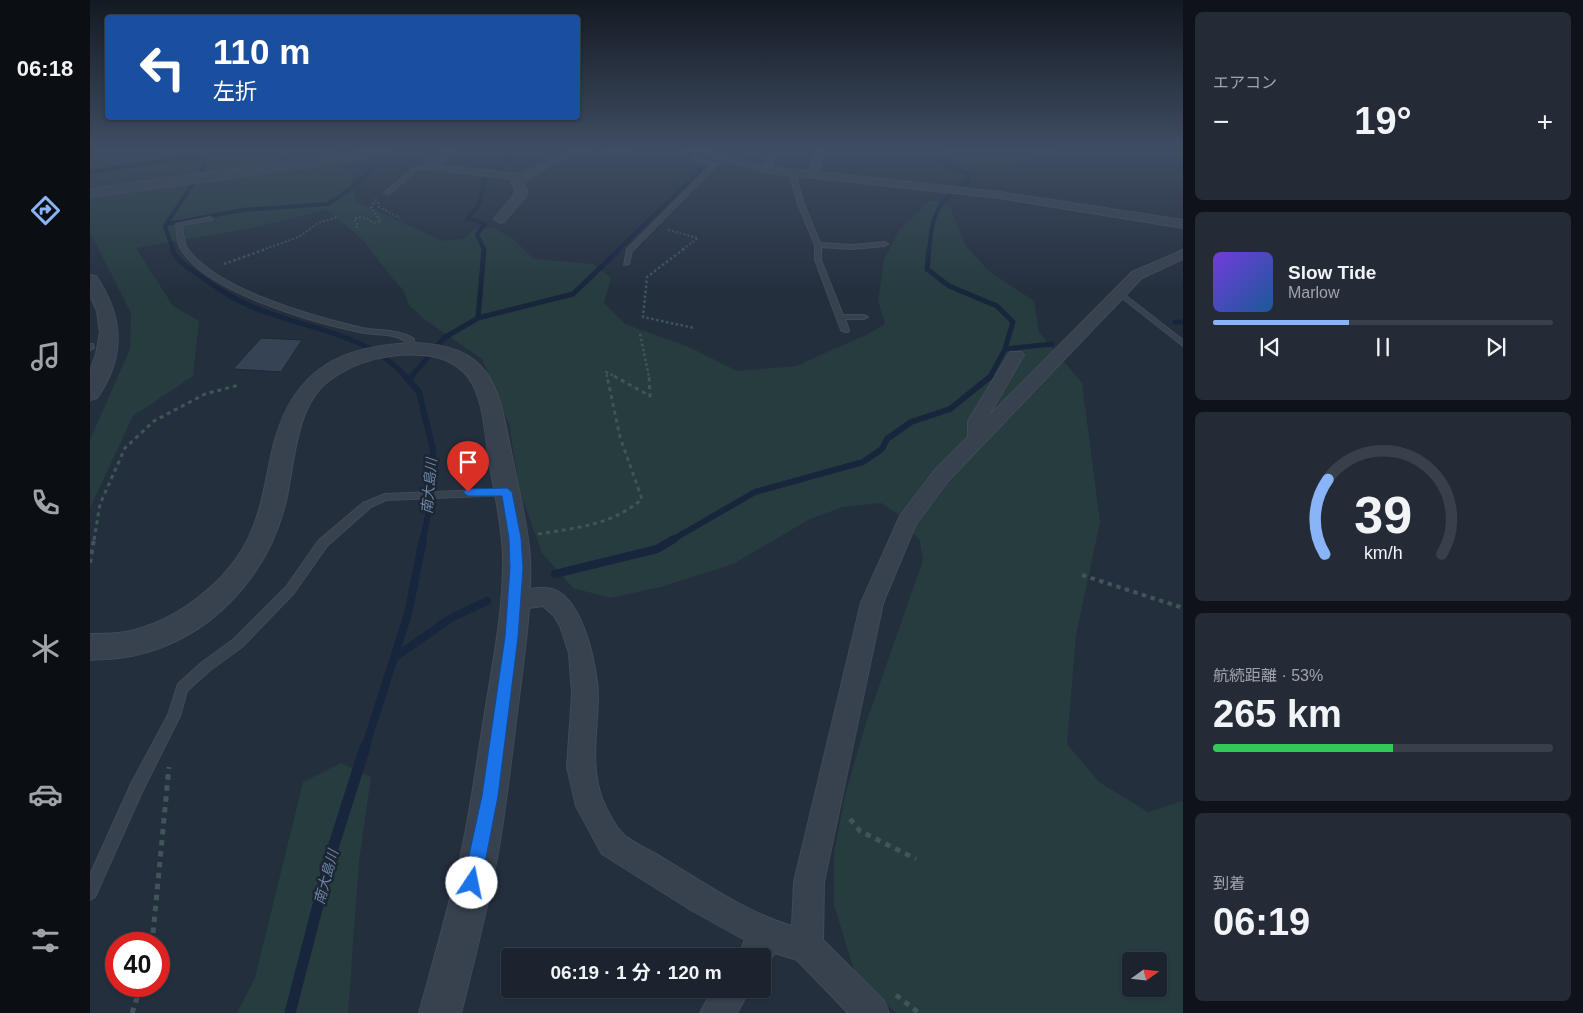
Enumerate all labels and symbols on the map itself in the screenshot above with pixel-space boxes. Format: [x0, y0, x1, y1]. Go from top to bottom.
pin [447, 441, 489, 492]
water label: 南大島川 [419, 455, 440, 515]
water label: 南大島川 [311, 846, 341, 906]
position arrow [445, 856, 497, 908]
speed limit sign: 40 [105, 932, 170, 997]
north arrow [1122, 952, 1168, 998]

